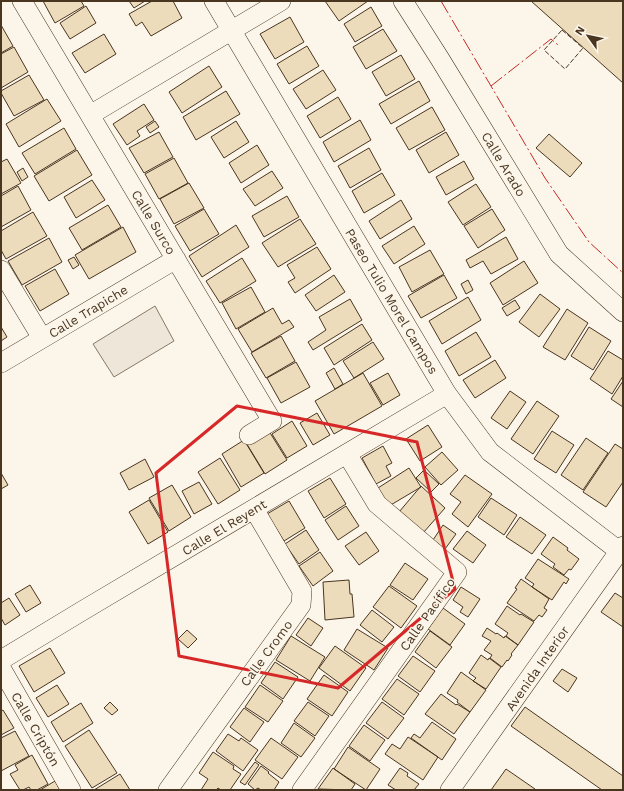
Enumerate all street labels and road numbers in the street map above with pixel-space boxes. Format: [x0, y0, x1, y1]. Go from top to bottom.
street label: Calle Arado [478, 129, 529, 199]
street label: Calle Surco [128, 187, 179, 257]
street label: Paseo Tulio Morel Campos [342, 226, 441, 377]
street label: Calle Trapiche [46, 282, 131, 341]
street label: Calle El Reyent [179, 496, 270, 558]
street label: Calle Pacífico [397, 575, 458, 654]
street label: Calle Cromo [237, 617, 296, 689]
street label: Avenida Interior [503, 623, 572, 714]
street label: Calle Criptón [8, 689, 63, 769]

